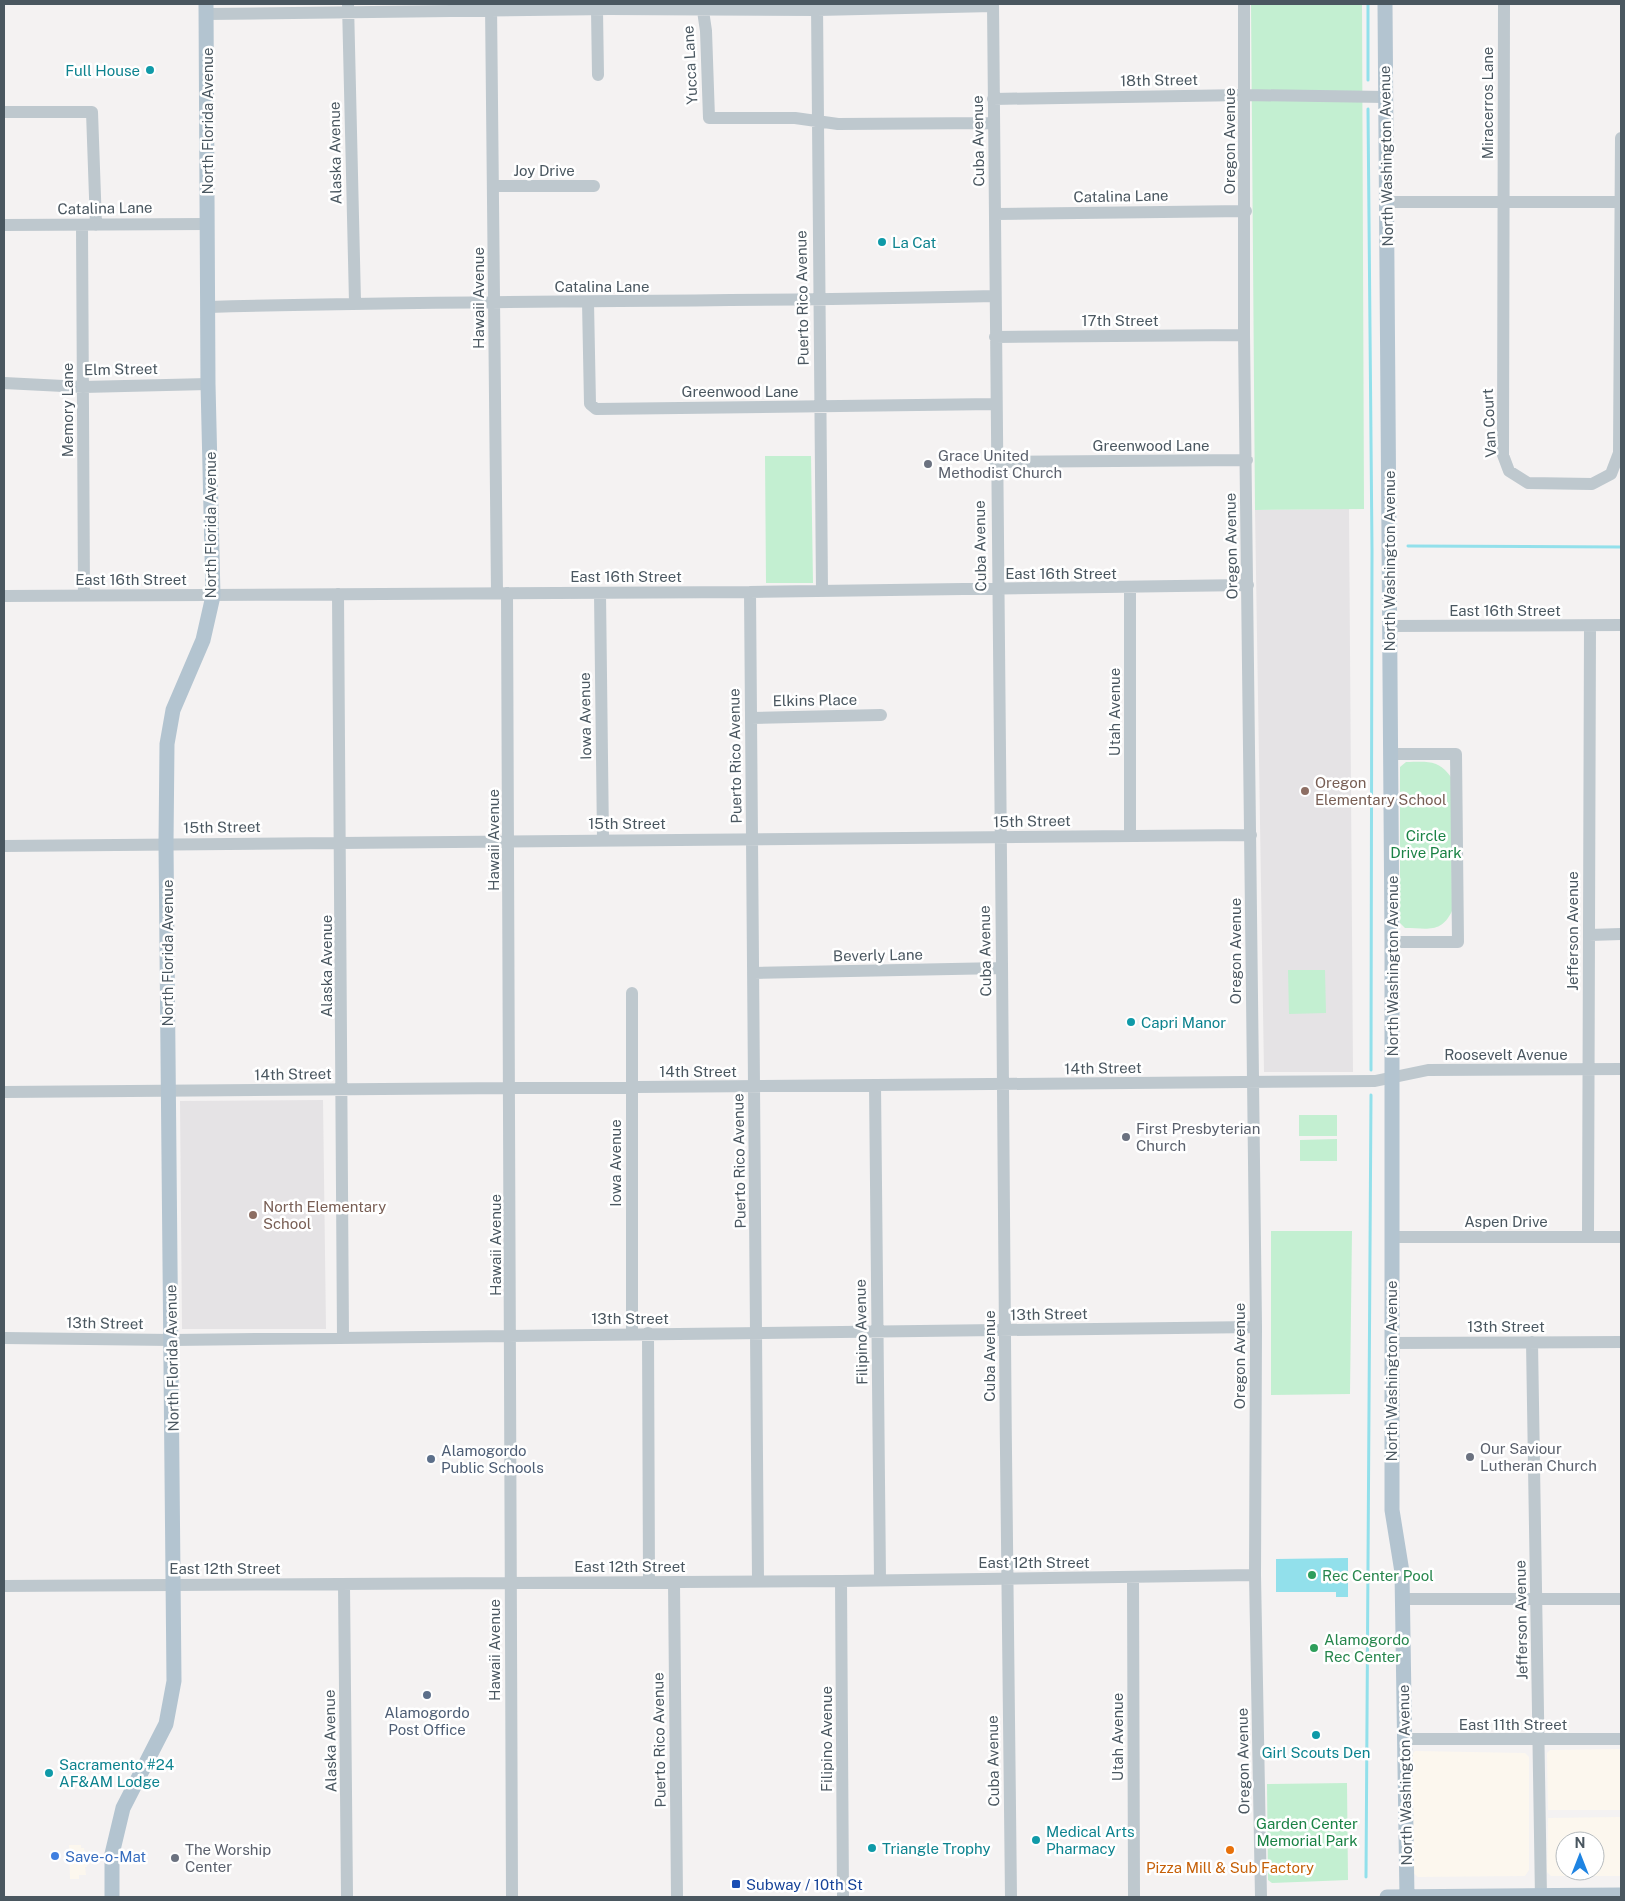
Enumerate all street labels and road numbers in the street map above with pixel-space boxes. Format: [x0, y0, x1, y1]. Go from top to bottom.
street label: Yucca Lane [679, 25, 701, 105]
street label: North Florida Avenue [199, 47, 216, 195]
street label: Miracerros Lane [1479, 47, 1496, 159]
street label: North Washington Avenue [1376, 65, 1396, 247]
street label: 18th Street [1120, 71, 1198, 89]
street label: Oregon Avenue [1221, 88, 1238, 194]
street label: Cuba Avenue [969, 95, 987, 187]
street label: Alaska Avenue [326, 102, 344, 204]
street label: Joy Drive [513, 162, 575, 179]
street label: Catalina Lane [1073, 187, 1169, 205]
street label: Catalina Lane [57, 199, 153, 217]
street label: Puerto Rico Avenue [792, 230, 812, 366]
street label: Hawaii Avenue [470, 247, 487, 349]
street label: Catalina Lane [555, 278, 650, 295]
street label: 17th Street [1081, 312, 1159, 329]
street label: Elm Street [84, 360, 158, 378]
street label: Memory Lane [59, 363, 76, 457]
street label: Greenwood Lane [681, 383, 799, 400]
street label: Van Court [1479, 388, 1499, 458]
street label: Greenwood Lane [1092, 437, 1210, 454]
street label: North Florida Avenue [202, 451, 219, 599]
street label: North Washington Avenue [1381, 470, 1398, 652]
street label: Oregon Avenue [1222, 493, 1240, 599]
street label: Cuba Avenue [971, 500, 989, 592]
street label: East 16th Street [1005, 565, 1117, 582]
street label: East 16th Street [570, 568, 682, 585]
street label: East 16th Street [75, 571, 187, 588]
street label: East 16th Street [1449, 602, 1561, 619]
street label: Utah Avenue [1106, 668, 1123, 756]
street label: Iowa Avenue [576, 672, 594, 760]
street label: Puerto Rico Avenue [725, 688, 745, 824]
street label: Elkins Place [773, 691, 857, 709]
street label: Hawaii Avenue [485, 789, 502, 891]
street label: 15th Street [993, 812, 1071, 830]
street label: 15th Street [588, 815, 666, 832]
street label: 15th Street [183, 818, 261, 836]
street label: Jefferson Avenue [1564, 871, 1581, 991]
street label: North Washington Avenue [1384, 875, 1401, 1057]
street label: North Florida Avenue [159, 879, 176, 1027]
street label: Oregon Avenue [1227, 898, 1244, 1004]
street label: Cuba Avenue [976, 905, 994, 997]
street label: Alaska Avenue [318, 915, 335, 1017]
street label: Beverly Lane [833, 946, 923, 964]
street label: Roosevelt Avenue [1444, 1046, 1568, 1063]
street label: 14th Street [1064, 1059, 1142, 1077]
street label: 14th Street [659, 1063, 737, 1080]
street label: 14th Street [254, 1065, 332, 1083]
street label: Puerto Rico Avenue [729, 1093, 749, 1229]
street label: Iowa Avenue [607, 1119, 624, 1207]
street label: Hawaii Avenue [487, 1194, 504, 1296]
street label: Aspen Drive [1464, 1213, 1548, 1230]
street label: Filipino Avenue [852, 1279, 870, 1385]
street label: North Washington Avenue [1383, 1280, 1400, 1462]
street label: North Florida Avenue [162, 1284, 182, 1432]
street label: Oregon Avenue [1231, 1303, 1248, 1409]
street label: 13th Street [1010, 1305, 1088, 1323]
street label: 13th Street [591, 1310, 669, 1327]
street label: Cuba Avenue [981, 1310, 998, 1402]
street label: 13th Street [66, 1314, 144, 1332]
street label: 13th Street [1467, 1318, 1545, 1335]
street label: East 12th Street [978, 1554, 1090, 1571]
street label: East 12th Street [574, 1558, 686, 1575]
street label: East 12th Street [169, 1560, 281, 1577]
street label: Jefferson Avenue [1511, 1560, 1531, 1680]
street label: Hawaii Avenue [486, 1599, 503, 1701]
street label: Puerto Rico Avenue [649, 1672, 669, 1808]
street label: North Washington Avenue [1395, 1684, 1415, 1866]
street label: Filipino Avenue [818, 1686, 835, 1792]
street label: Alaska Avenue [321, 1690, 339, 1792]
street label: Utah Avenue [1109, 1693, 1126, 1781]
street label: Oregon Avenue [1234, 1708, 1252, 1814]
street label: Cuba Avenue [984, 1715, 1002, 1807]
street label: East 11th Street [1459, 1716, 1567, 1733]

